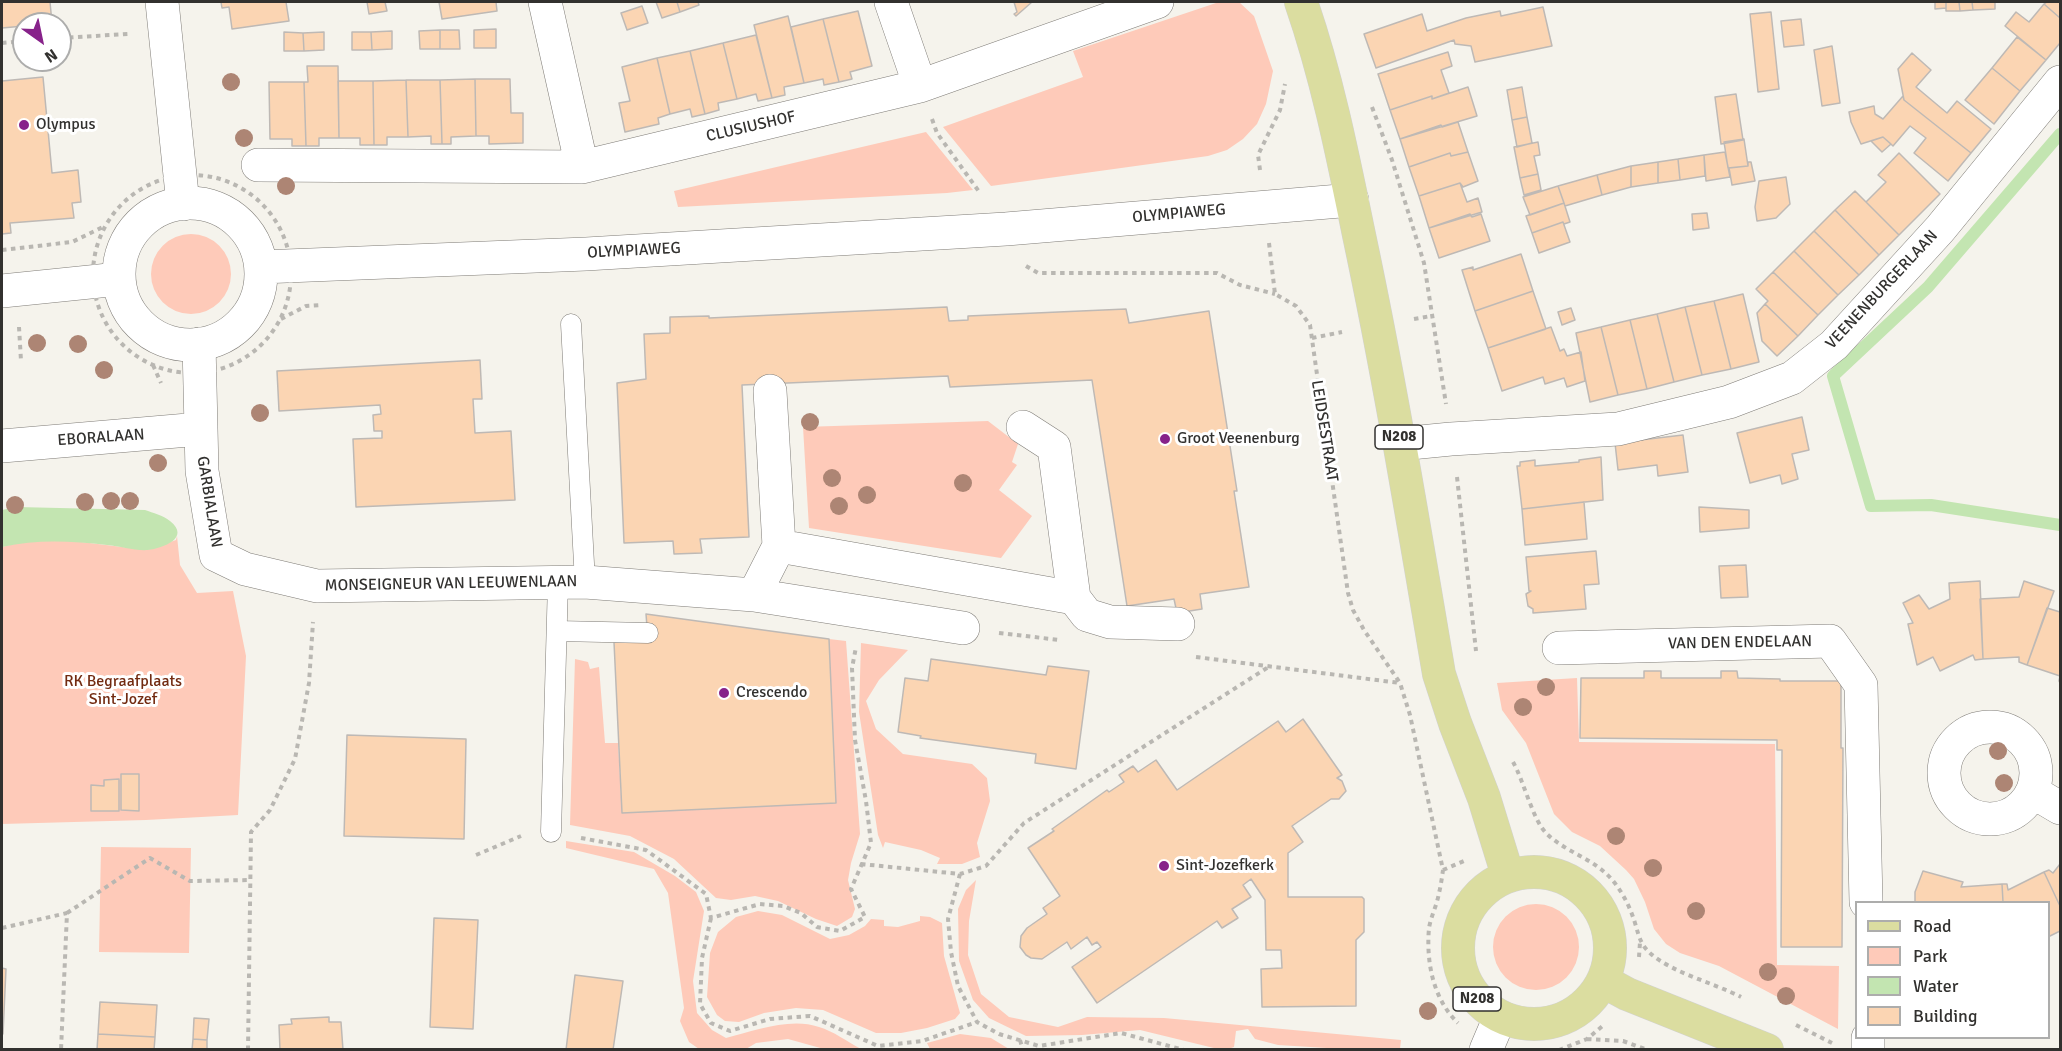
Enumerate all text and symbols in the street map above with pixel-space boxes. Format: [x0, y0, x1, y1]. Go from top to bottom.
north arrow [12, 12, 72, 72]
text: N [41, 44, 61, 67]
street label: CLUSIUSHOF [704, 107, 798, 147]
place label: Olympus [36, 115, 95, 135]
marker: Olympus [17, 118, 31, 132]
street label: OLYMPIAWEG [1131, 200, 1227, 228]
street label: VEENENBURGERLAAN [1822, 227, 1942, 353]
street label: OLYMPIAWEG [587, 239, 681, 263]
street label: LEIDSESTRAAT [1306, 379, 1342, 483]
street label: EBORALAAN [57, 425, 145, 451]
road number: N208 [1375, 425, 1423, 449]
place label: Groot Veenenburg [1177, 429, 1300, 449]
marker: Groot Veenenburg [1158, 432, 1172, 446]
street label: GARBIALAAN [192, 455, 226, 549]
street label: MONSEIGNEUR VAN LEEUWENLAAN [324, 572, 578, 596]
street label: VAN DEN ENDELAAN [1668, 632, 1812, 654]
park label: RK Begraafplaats Sint-Jozef [64, 672, 182, 710]
place label: Crescendo [736, 683, 807, 703]
marker: Crescendo [717, 686, 731, 700]
place label: Sint-Jozefkerk [1176, 856, 1274, 876]
marker: Sint-Jozefkerk [1157, 859, 1171, 873]
legend [1855, 901, 2050, 1039]
text: Road [1913, 915, 1952, 937]
text: Park [1913, 945, 1948, 967]
text: Water [1913, 975, 1958, 997]
road number: N208 [1453, 987, 1501, 1011]
text: Building [1913, 1005, 1977, 1027]

